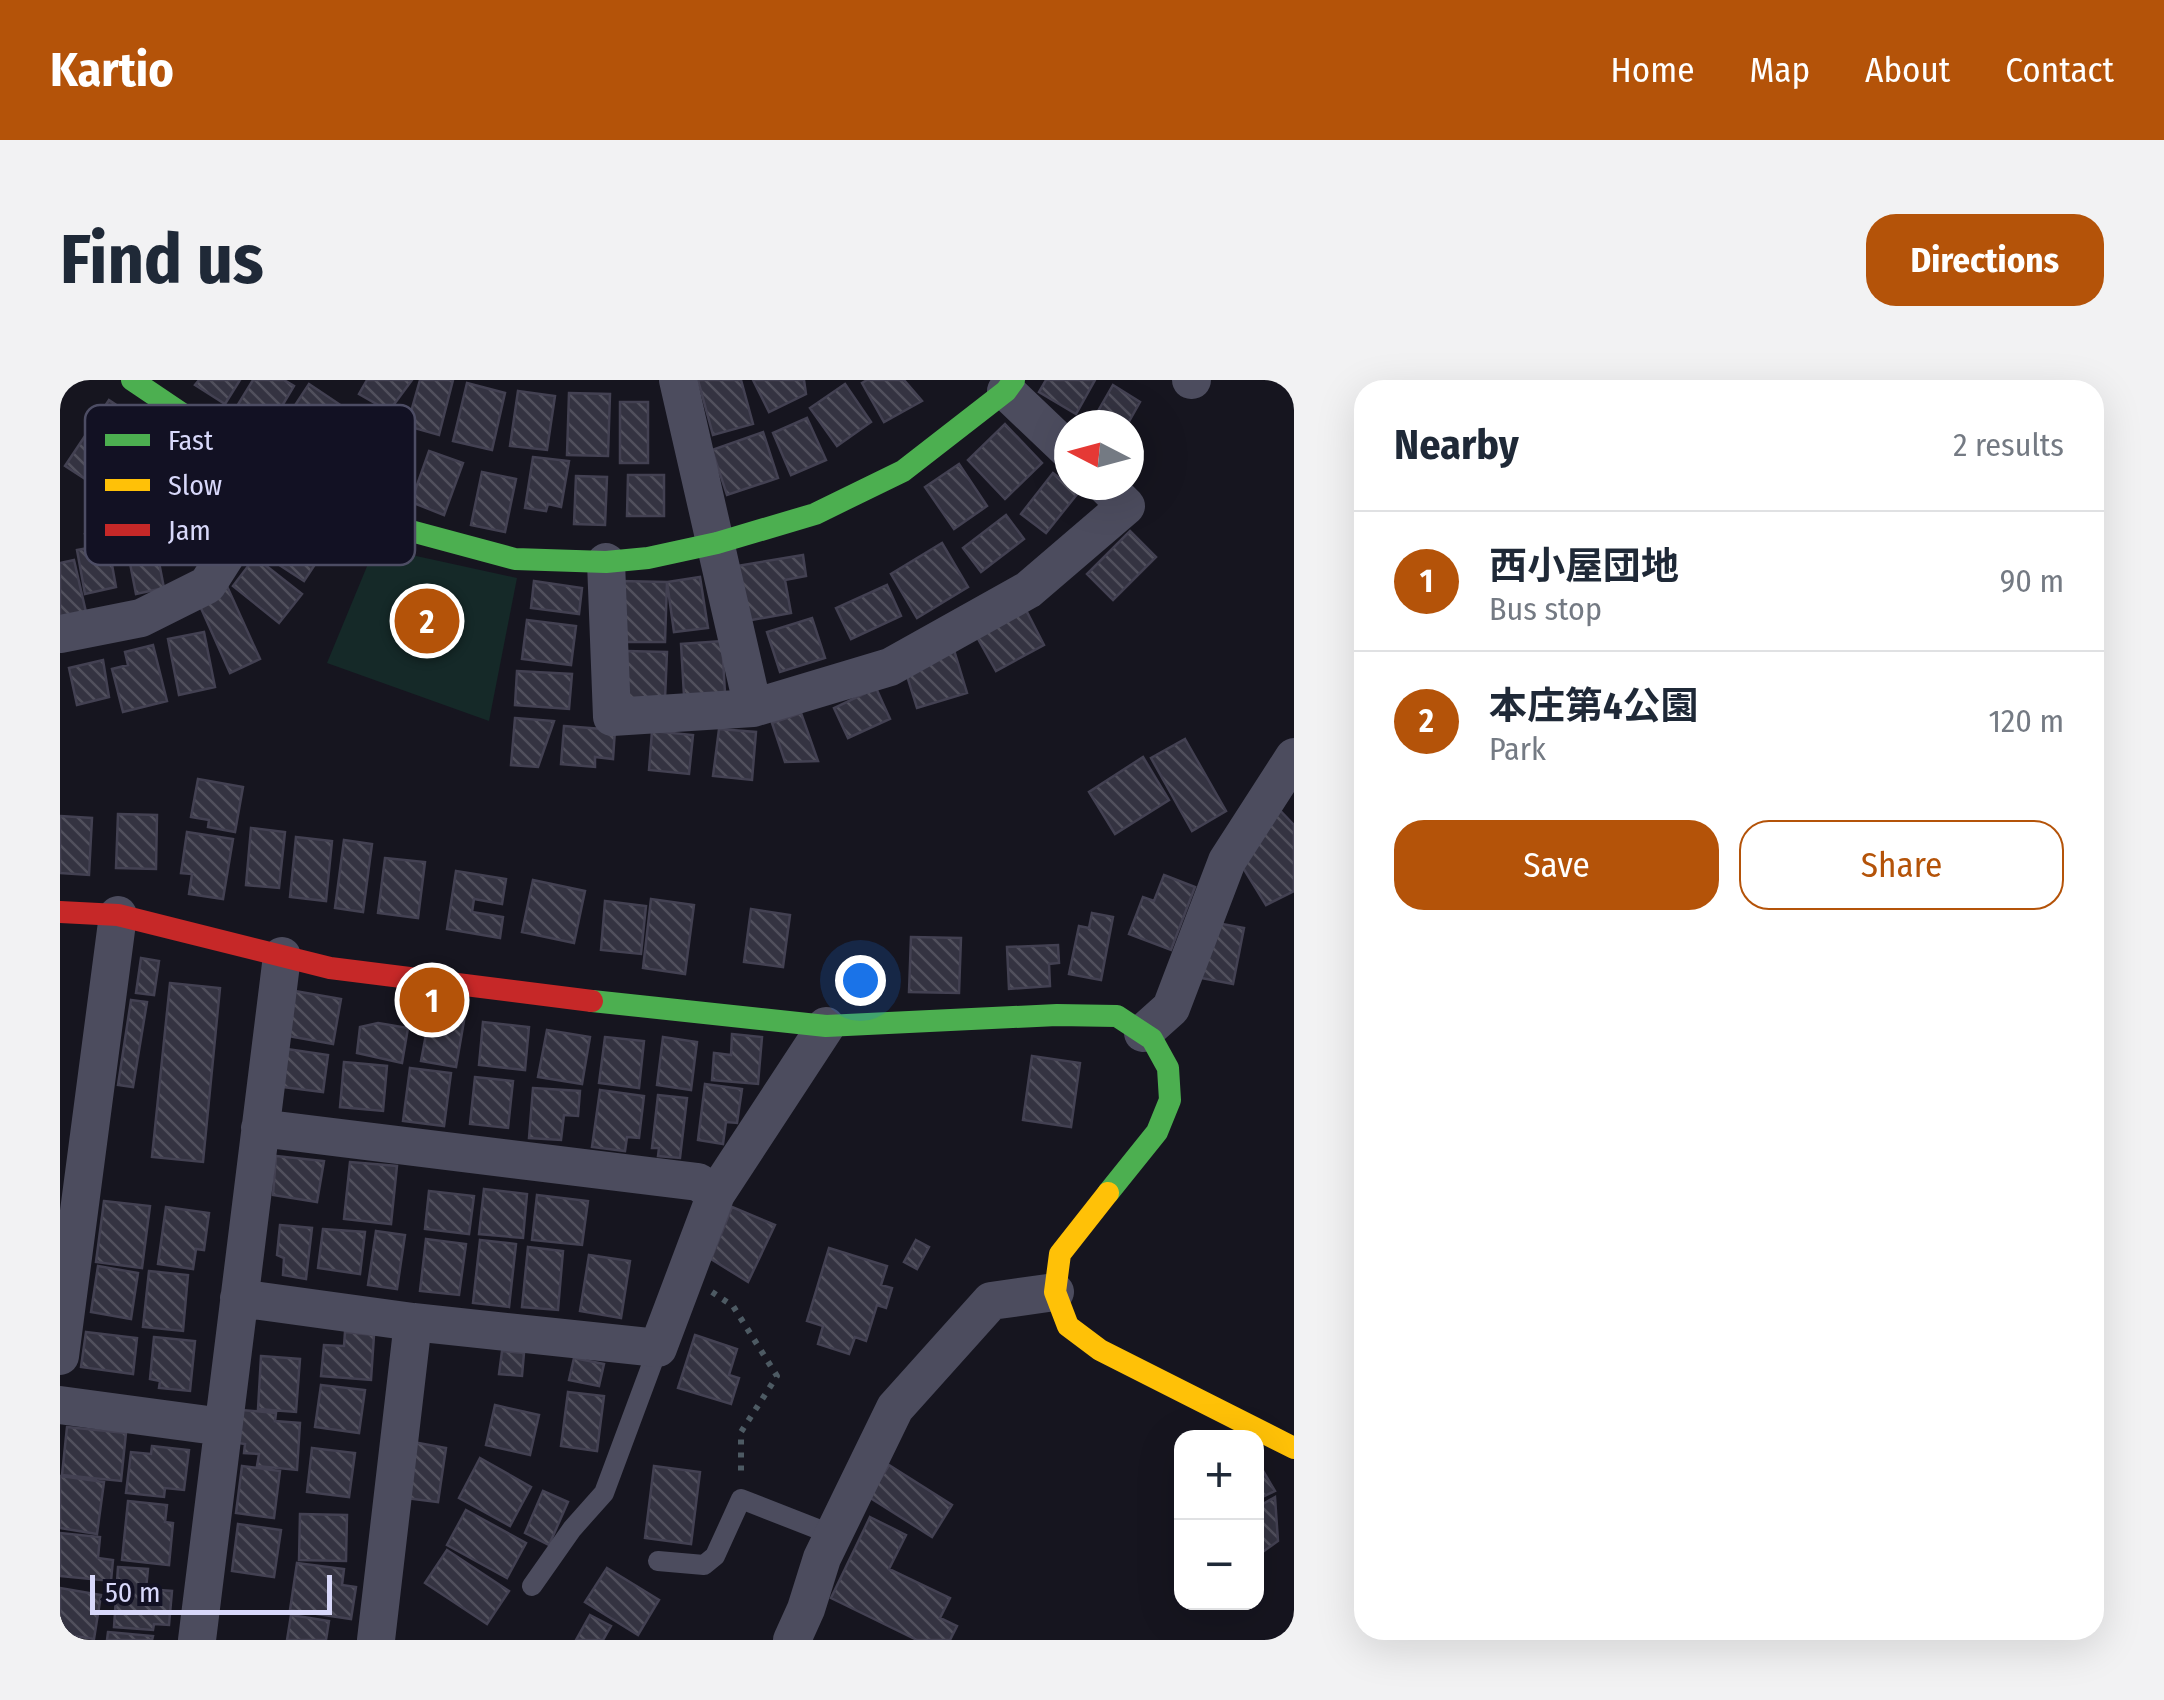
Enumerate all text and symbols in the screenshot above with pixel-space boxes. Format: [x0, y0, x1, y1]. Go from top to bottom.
text: Kartio [50, 41, 174, 99]
text: Home [1611, 49, 1694, 91]
text: Map [1749, 49, 1810, 91]
text: About [1865, 49, 1950, 91]
text: Contact [2005, 49, 2114, 91]
button: Directions [1866, 214, 2104, 306]
text: Find us [60, 218, 264, 302]
legend [85, 405, 415, 565]
north arrow [1054, 410, 1144, 500]
text: Nearby [1394, 420, 1519, 470]
text: Fast [168, 424, 214, 457]
text: 2 results [1953, 426, 2064, 464]
text: Slow [168, 469, 222, 502]
text: Jam [168, 514, 211, 547]
text: 西小屋団地 [1489, 543, 1679, 589]
text: 1 [1420, 562, 1433, 600]
text: 90 m [2000, 562, 2064, 600]
pin: 2 [394, 584, 460, 658]
text: Bus stop [1489, 590, 1602, 628]
text: 本庄第4公園 [1489, 683, 1699, 729]
text: 2 [1419, 702, 1434, 740]
text: 120 m [1989, 702, 2064, 740]
text: Park [1489, 730, 1546, 768]
button: Save [1394, 820, 1719, 910]
button: Share [1739, 820, 2064, 910]
your location [835, 955, 886, 1006]
pin: 1 [400, 962, 464, 1038]
map controls [1174, 1430, 1264, 1610]
button: + [1174, 1430, 1264, 1520]
button: − [1174, 1520, 1264, 1610]
scale bar [90, 1570, 332, 1614]
text: 50 m [105, 1576, 161, 1609]

